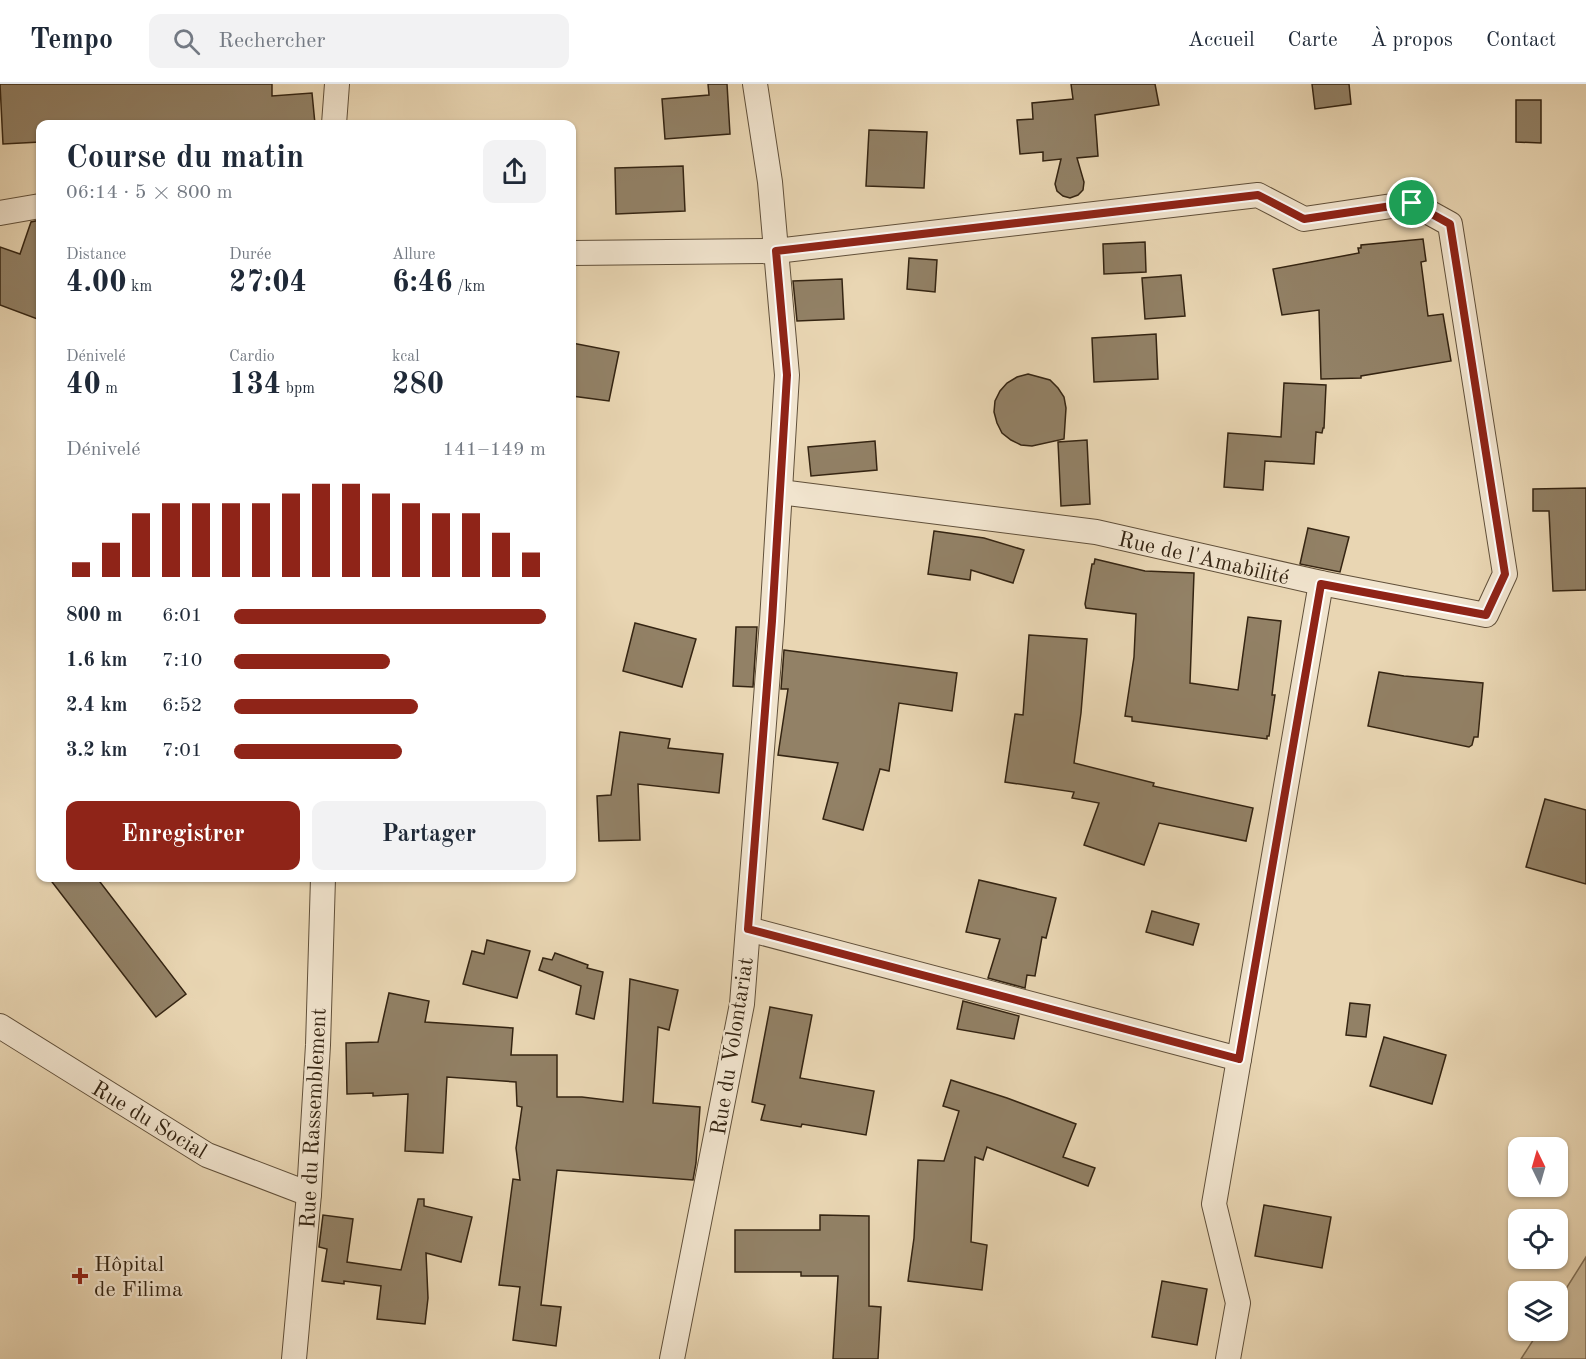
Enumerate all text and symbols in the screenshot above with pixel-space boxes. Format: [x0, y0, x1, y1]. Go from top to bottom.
search box [149, 14, 569, 68]
icon: search [170, 25, 203, 58]
text: Tempo [30, 27, 113, 55]
text: Rechercher [218, 30, 326, 52]
text: Accueil [1188, 30, 1255, 51]
text: Carte [1288, 30, 1338, 51]
text: À propos [1371, 30, 1453, 51]
text: Contact [1486, 30, 1556, 51]
button: share [483, 140, 546, 203]
text: Course du matin [66, 142, 304, 175]
pin [1386, 177, 1437, 228]
text: 06:14 · 5 × 800 m [66, 183, 233, 203]
icon: arrive [1395, 186, 1428, 219]
text: Distance [66, 247, 126, 263]
text: Durée [229, 247, 271, 263]
text: Allure [392, 247, 435, 263]
text: 4.00 [66, 268, 127, 298]
text: 27:04 [229, 268, 307, 298]
text: 6:46 [392, 268, 453, 298]
text: km [127, 279, 152, 295]
text: /km [453, 279, 485, 295]
text: Dénivelé [66, 349, 126, 365]
text: Cardio [229, 349, 275, 365]
text: kcal [392, 349, 420, 365]
text: 40 [66, 370, 101, 400]
text: 134 [229, 370, 281, 400]
text: 280 [392, 370, 444, 400]
text: m [101, 381, 118, 397]
text: bpm [281, 381, 315, 397]
text: Dénivelé [66, 440, 140, 460]
text: 141–149 m [443, 440, 546, 460]
street label: Rue de l'Amabilité [1116, 529, 1291, 589]
text: 800 m [66, 606, 122, 626]
text: 6:01 [162, 606, 202, 626]
text: 1.6 km [66, 651, 128, 671]
text: 7:10 [162, 651, 202, 671]
text: 2.4 km [66, 696, 128, 716]
text: 6:52 [162, 696, 202, 716]
text: 3.2 km [66, 741, 128, 761]
text: 7:01 [162, 741, 202, 761]
button: Enregistrer [66, 801, 300, 870]
button: Partager [312, 801, 546, 870]
street label: Rue du Volontariat [708, 956, 758, 1137]
street label: Rue du Rassemblement [297, 1007, 331, 1229]
street label: Rue du Social [88, 1078, 210, 1164]
north arrow [1508, 1137, 1568, 1197]
map controls [1508, 1137, 1568, 1341]
button: locate [1508, 1209, 1568, 1269]
place label: Hôpital de Filima [94, 1254, 183, 1301]
marker: Hôpital de Filima [71, 1267, 89, 1285]
button: layers [1508, 1281, 1568, 1341]

